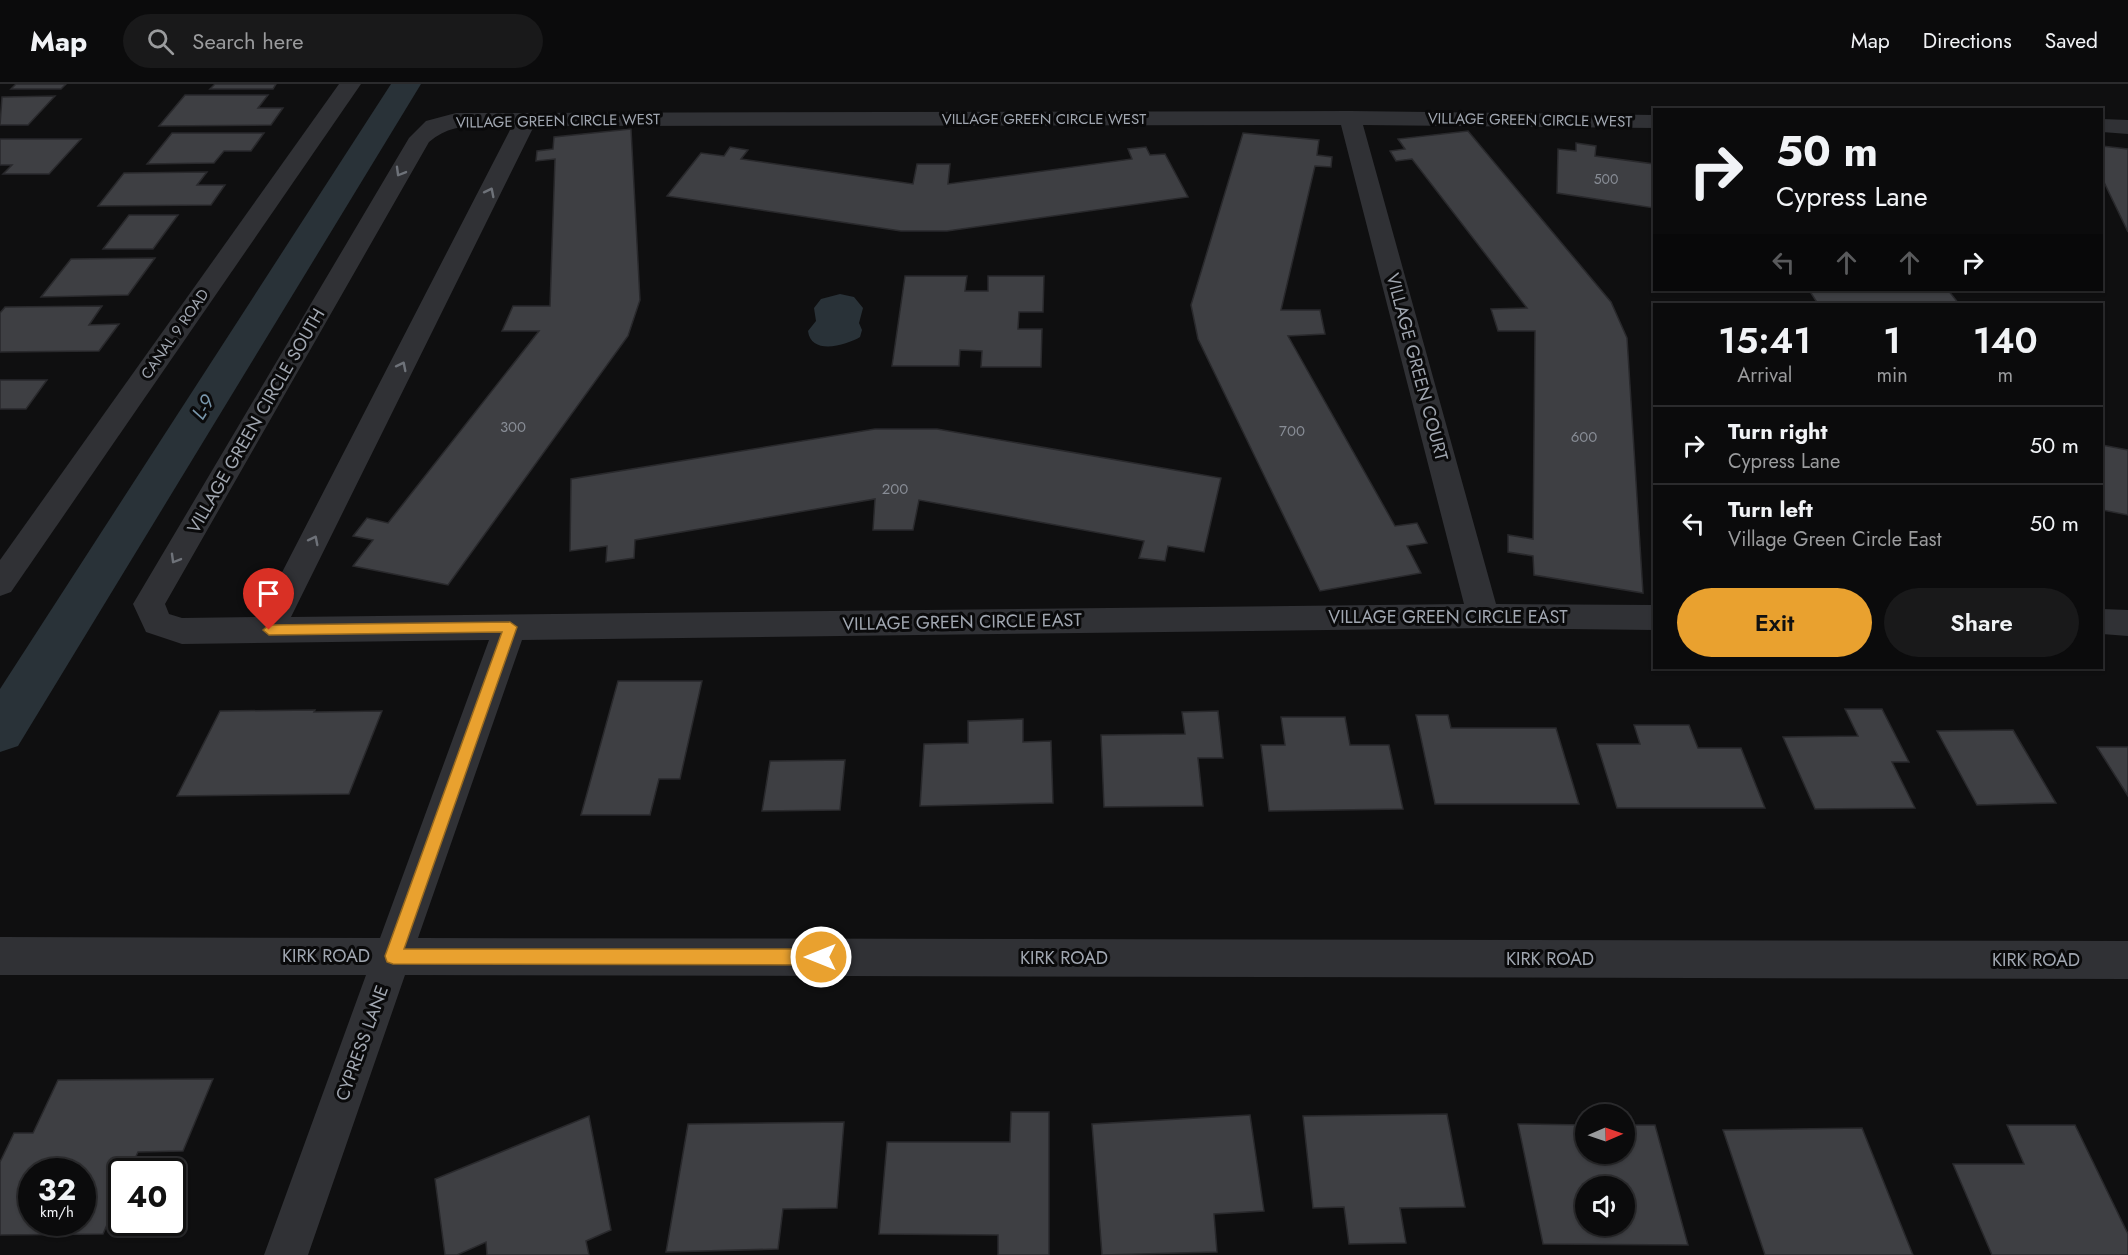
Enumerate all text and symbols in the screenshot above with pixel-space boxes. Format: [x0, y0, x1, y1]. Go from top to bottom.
search box [123, 14, 543, 68]
text: Map [30, 21, 87, 62]
icon: search [144, 25, 177, 58]
text: Search here [192, 25, 304, 57]
text: Map [1851, 26, 1890, 56]
text: Directions [1923, 26, 2012, 56]
text: Saved [2045, 26, 2098, 56]
street label: VILLAGE GREEN CIRCLE WEST [1428, 107, 1632, 133]
street label: VILLAGE GREEN CIRCLE WEST [456, 108, 660, 134]
street label: VILLAGE GREEN CIRCLE WEST [942, 108, 1146, 130]
text: 50 m [1776, 121, 1878, 182]
icon: right [1677, 132, 1755, 210]
one-way arrow [396, 166, 407, 177]
house number: 500 [1594, 169, 1618, 189]
text: Cypress Lane [1776, 177, 1928, 216]
one-way arrow [483, 187, 494, 198]
icon: left [1767, 246, 1800, 279]
icon: ahead [1830, 246, 1863, 279]
icon: ahead [1893, 246, 1926, 279]
icon: right [1956, 246, 1989, 279]
street label: VILLAGE GREEN COURT [1379, 270, 1455, 464]
street label: CANAL 9 ROAD [136, 284, 214, 384]
street label: VILLAGE GREEN CIRCLE SOUTH [181, 304, 331, 538]
text: 15:41 [1718, 314, 1811, 366]
text: 1 [1883, 314, 1901, 366]
text: 140 [1973, 314, 2038, 366]
text: Arrival [1737, 361, 1792, 390]
text: min [1876, 361, 1908, 390]
text: m [1998, 361, 2013, 390]
one-way arrow [395, 362, 406, 372]
water label: L-9 [185, 389, 223, 425]
text: Turn right [1728, 415, 1828, 447]
house number: 300 [500, 416, 526, 438]
house number: 700 [1279, 420, 1305, 442]
house number: 600 [1571, 426, 1597, 448]
icon: right [1677, 429, 1710, 462]
text: 50 m [2030, 429, 2079, 461]
text: Cypress Lane [1728, 447, 1840, 476]
house number: 200 [882, 478, 908, 500]
text: Turn left [1728, 493, 1813, 525]
icon: left [1677, 507, 1710, 540]
text: 50 m [2030, 507, 2079, 539]
text: Village Green Circle East [1728, 525, 1941, 554]
one-way arrow [307, 535, 319, 546]
one-way arrow [171, 553, 183, 563]
pin [243, 568, 294, 630]
icon: arrive [252, 577, 285, 610]
button: Exit [1677, 588, 1872, 657]
button: Share [1884, 588, 2079, 657]
street label: VILLAGE GREEN CIRCLE EAST [1328, 604, 1568, 630]
street label: VILLAGE GREEN CIRCLE EAST [842, 607, 1083, 637]
position arrow [789, 925, 853, 989]
street label: KIRK ROAD [282, 943, 370, 969]
street label: KIRK ROAD [1020, 945, 1108, 971]
street label: KIRK ROAD [1506, 946, 1594, 972]
street label: KIRK ROAD [1992, 947, 2080, 973]
street label: CYPRESS LANE [329, 982, 395, 1104]
north arrow [1575, 1104, 1635, 1164]
map controls [1575, 1104, 1635, 1236]
speed limit sign: 40 [108, 1158, 186, 1236]
text: 32 [38, 1168, 76, 1211]
button: sound [1575, 1176, 1635, 1236]
text: km/h [40, 1201, 74, 1223]

